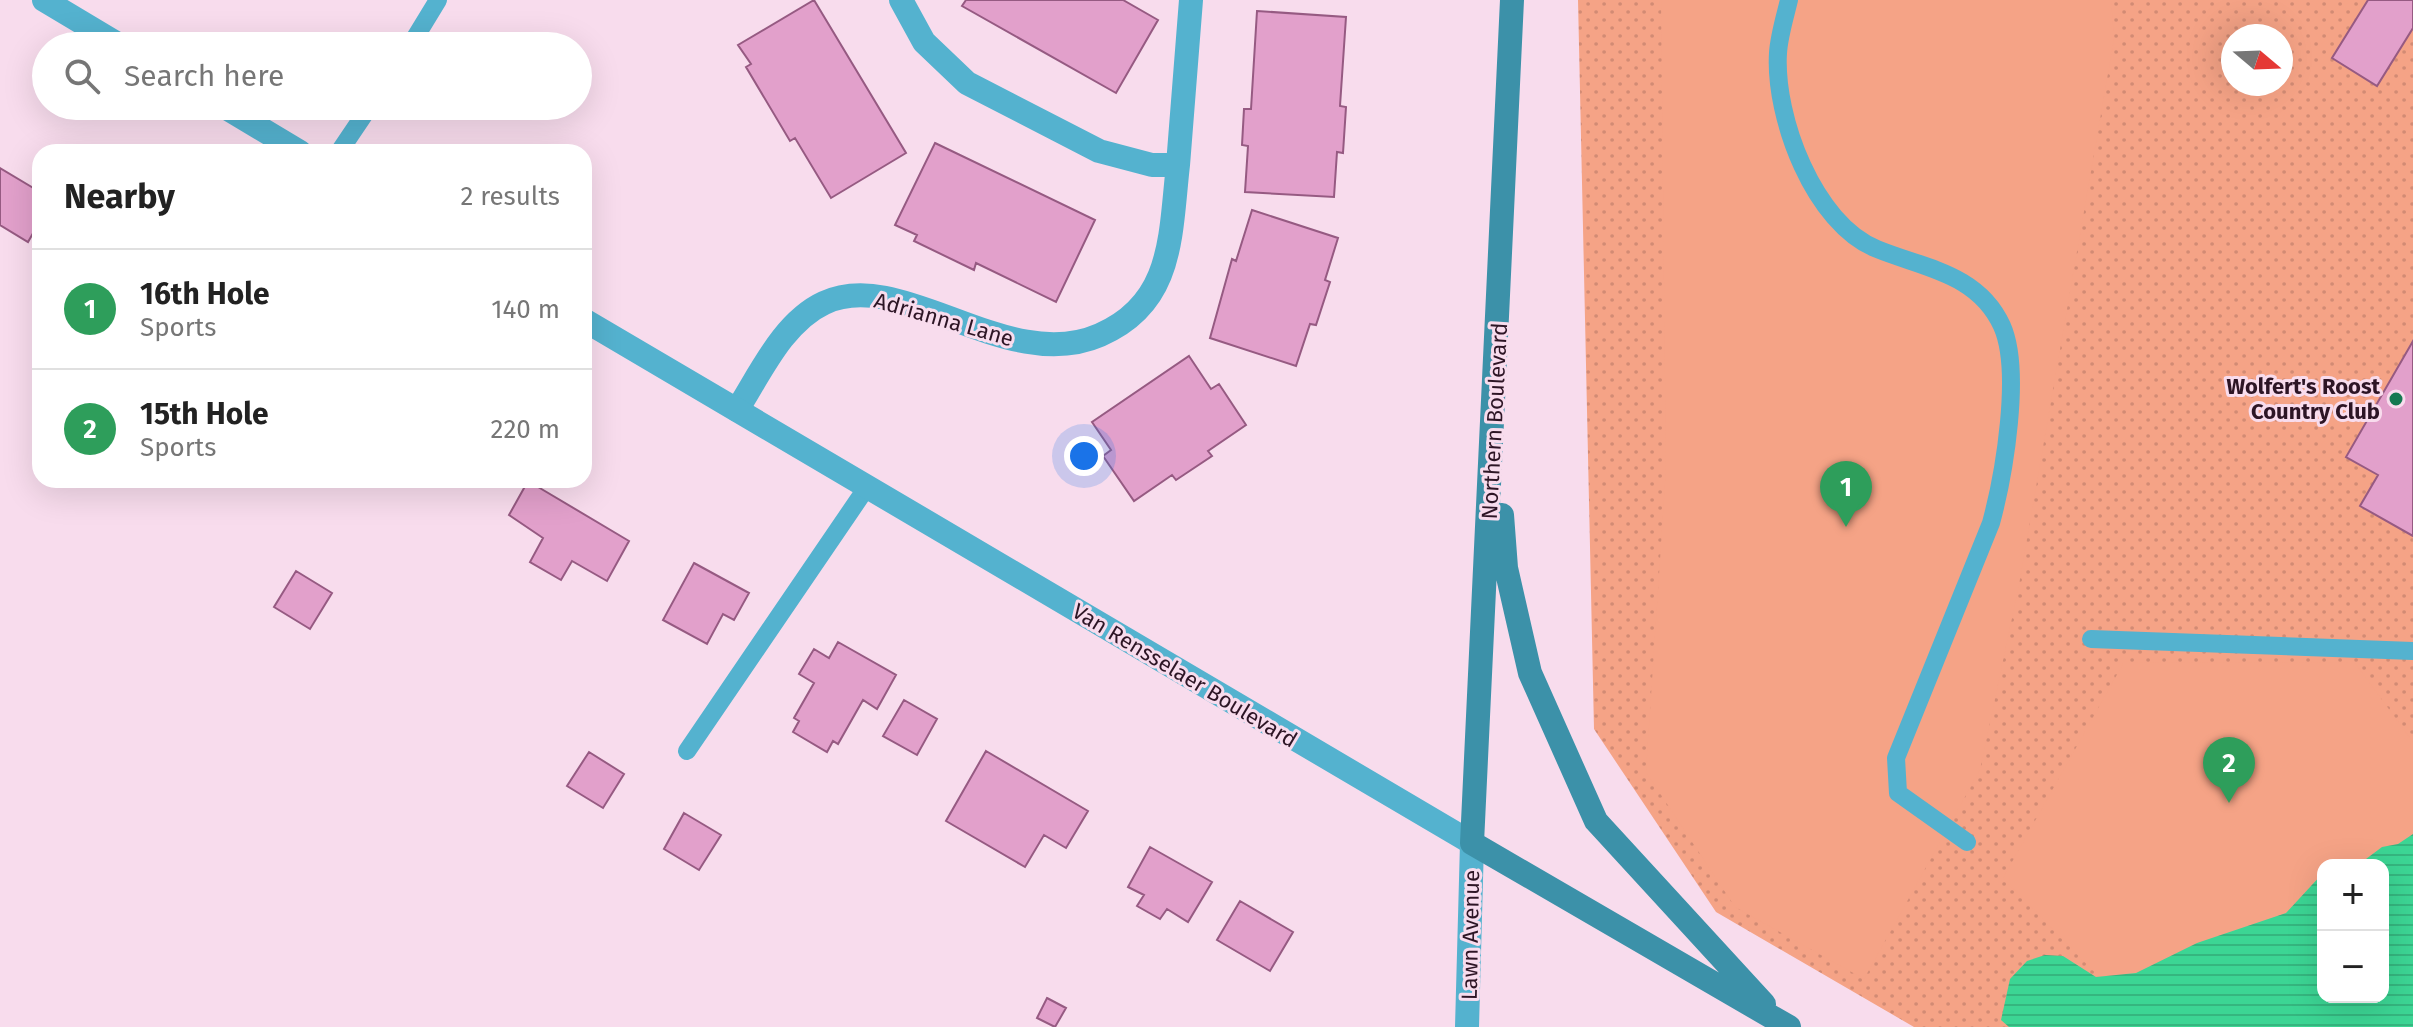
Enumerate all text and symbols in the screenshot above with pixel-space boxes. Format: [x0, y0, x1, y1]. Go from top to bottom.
north arrow [2221, 24, 2293, 96]
search box [32, 32, 592, 120]
icon: search [60, 54, 104, 98]
text: Search here [124, 58, 284, 94]
text: Nearby [64, 176, 175, 217]
text: 2 results [460, 181, 560, 212]
text: 16th Hole [140, 276, 270, 312]
street label: Adrianna Lane [871, 287, 1017, 352]
text: 1 [84, 294, 96, 325]
text: 140 m [491, 294, 560, 325]
text: Sports [140, 312, 216, 343]
street label: Northern Boulevard [1476, 322, 1513, 520]
place label: Wolfert's Roost Country Club [2227, 373, 2381, 425]
marker: Wolfert's Roost Country Club [2387, 390, 2405, 408]
text: 15th Hole [140, 396, 269, 432]
text: 2 [83, 414, 97, 445]
text: 220 m [491, 414, 560, 445]
text: Sports [140, 432, 216, 463]
your location [1064, 436, 1104, 476]
pin: 1 [1820, 461, 1872, 527]
street label: Van Rensselaer Boulevard [1067, 598, 1302, 753]
pin: 2 [2203, 737, 2255, 803]
map controls [2317, 859, 2389, 1003]
button: + [2317, 859, 2389, 931]
street label: Lawn Avenue [1456, 870, 1485, 1000]
button: − [2317, 931, 2389, 1003]

